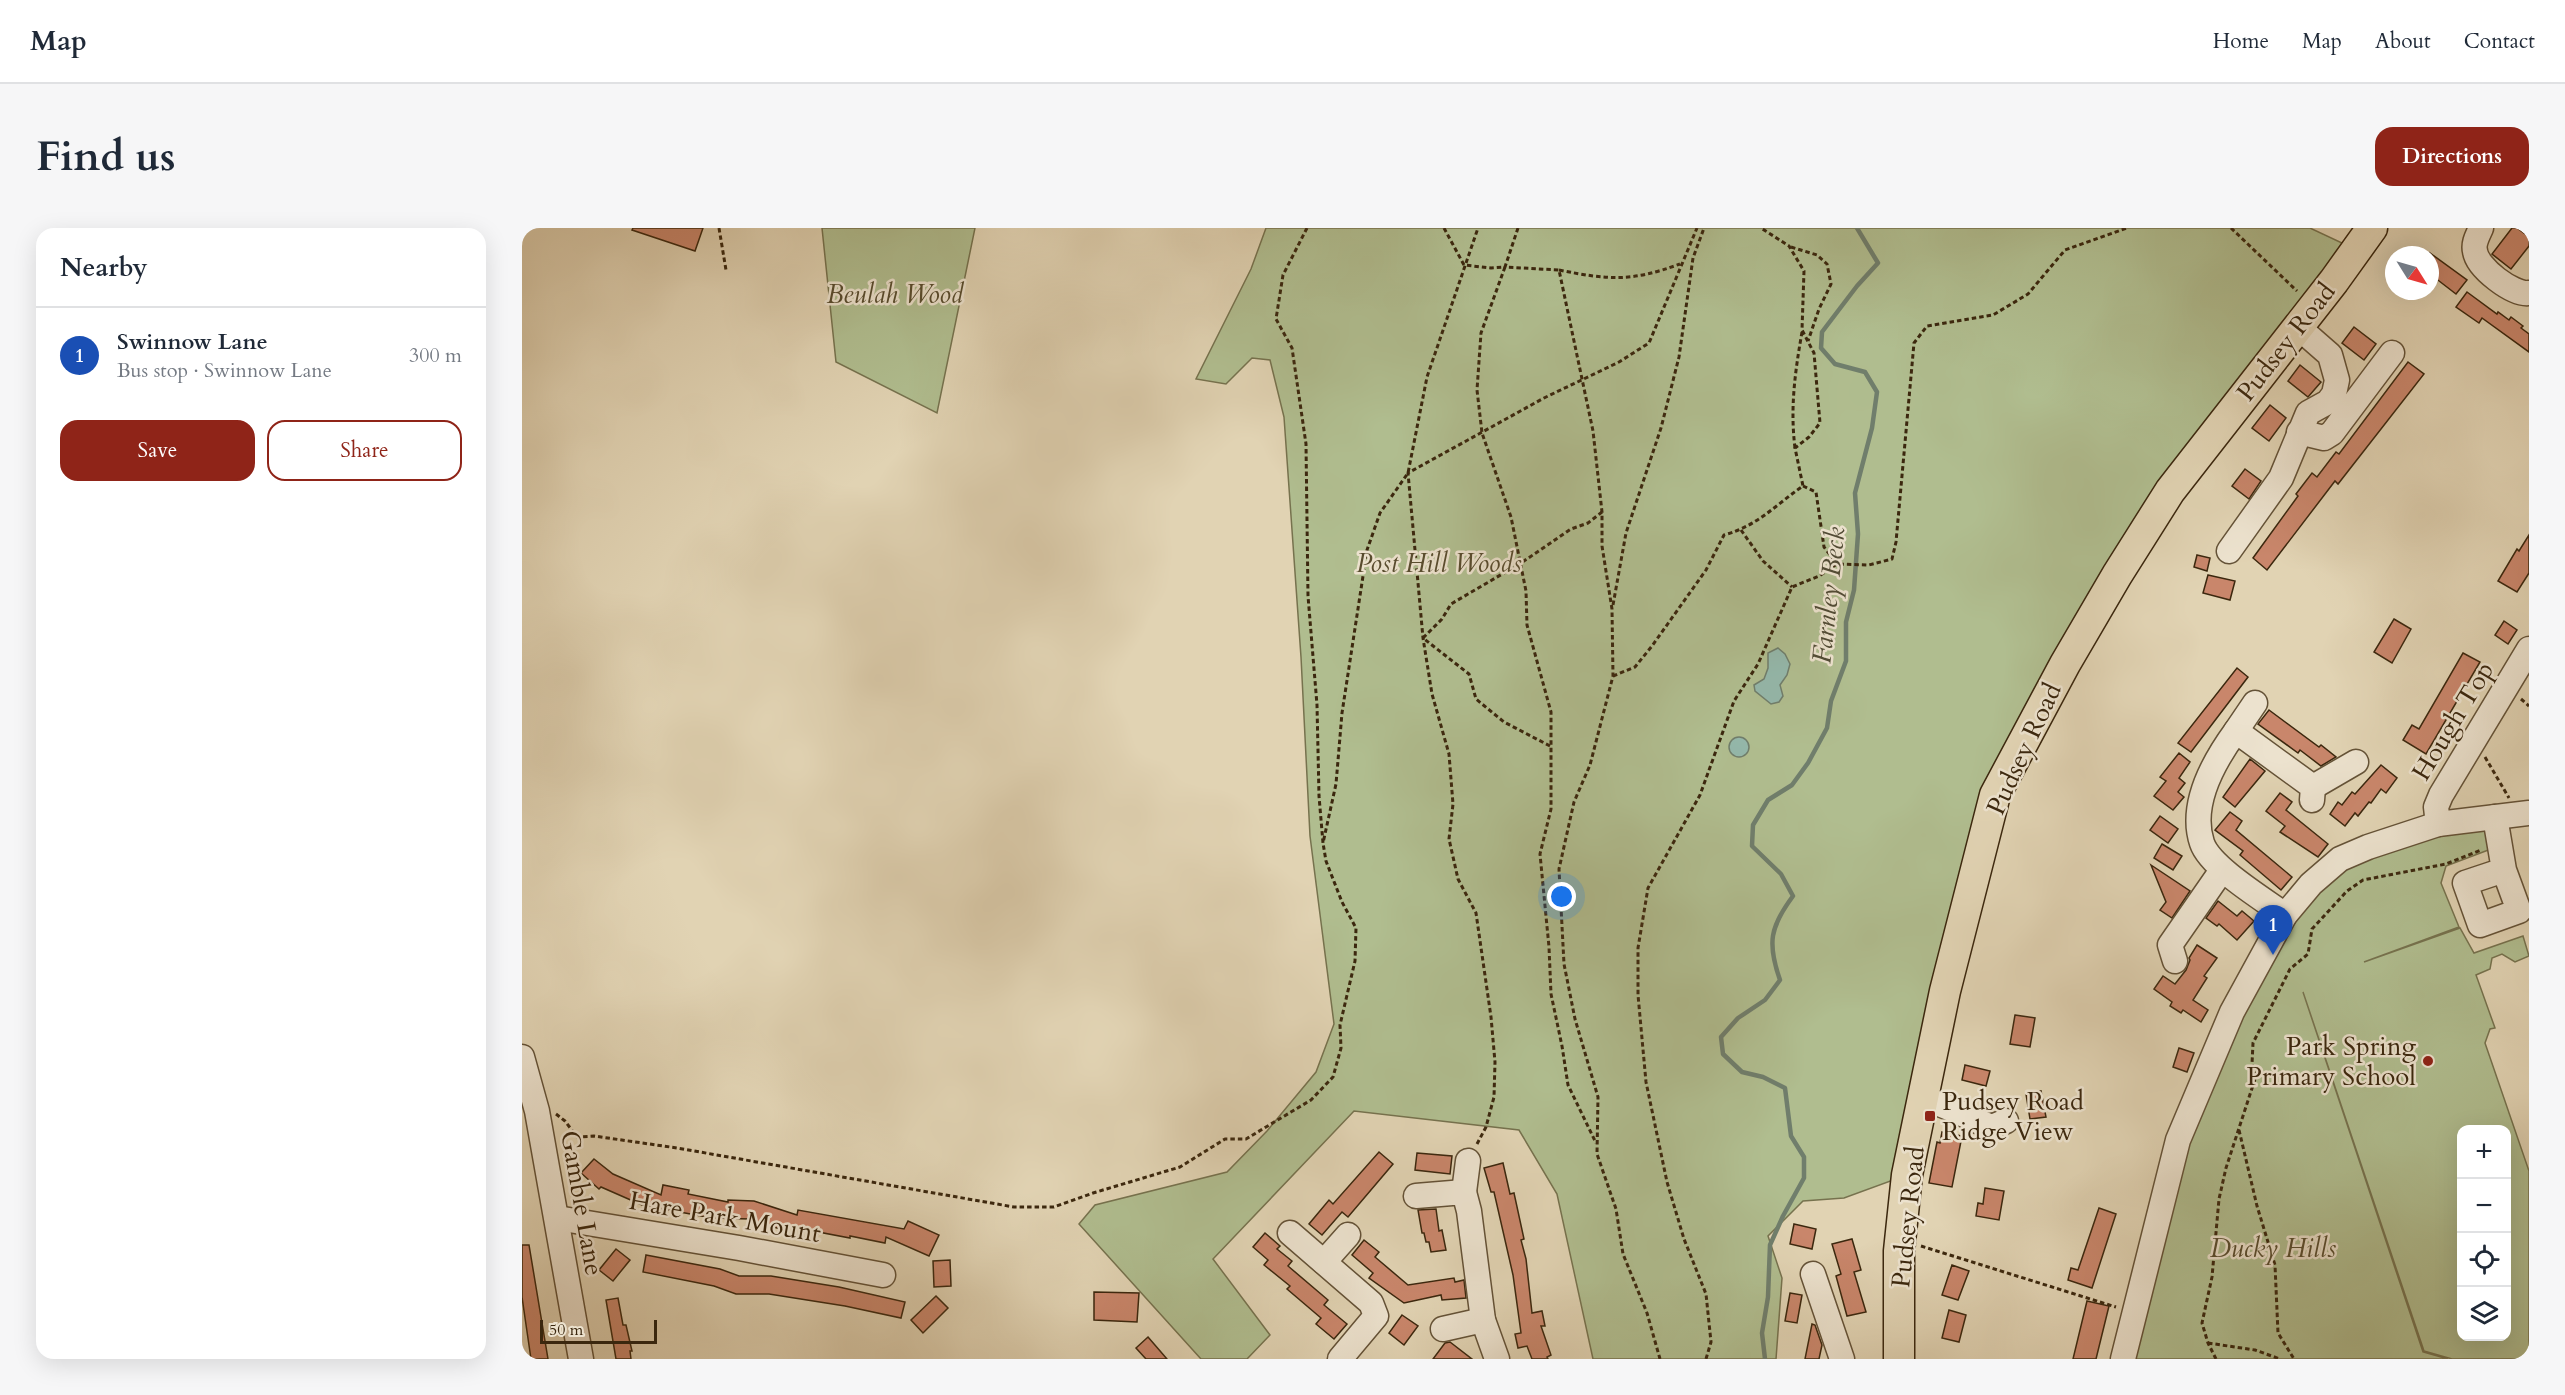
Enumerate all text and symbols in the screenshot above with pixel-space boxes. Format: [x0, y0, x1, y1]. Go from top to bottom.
text: Map [30, 22, 87, 60]
text: Home [2213, 27, 2269, 56]
text: Map [2302, 27, 2342, 56]
text: About [2375, 27, 2431, 56]
text: Contact [2464, 27, 2535, 56]
button: Directions [2375, 127, 2529, 186]
text: Find us [36, 128, 176, 185]
north arrow [2385, 246, 2439, 300]
text: Nearby [60, 250, 148, 285]
street label: Pudsey Road [2229, 275, 2344, 409]
park label: Beulah Wood [827, 277, 965, 312]
text: Swinnow Lane [117, 327, 268, 357]
text: 1 [74, 342, 85, 369]
text: 300 m [409, 342, 462, 369]
text: Bus stop · Swinnow Lane [117, 357, 332, 384]
button: Save [60, 420, 255, 481]
button: Share [267, 420, 462, 481]
water label: Farnley Beck [1803, 524, 1855, 665]
park label: Post Hill Woods [1356, 546, 1522, 581]
street label: Hough Top [2404, 655, 2502, 787]
street label: Pudsey Road [1978, 677, 2070, 821]
your location [1547, 882, 1576, 911]
pin: 1 [2254, 906, 2292, 955]
place label: Park Spring Primary School [2247, 1029, 2416, 1094]
marker: Park Spring Primary School [2421, 1054, 2435, 1068]
place label: Pudsey Road Ridge View [1942, 1084, 2084, 1149]
marker: Pudsey Road Ridge View [1923, 1109, 1937, 1123]
map controls [2457, 1125, 2511, 1341]
button: + [2457, 1125, 2511, 1179]
street label: Gamble Lane [552, 1128, 612, 1278]
street label: Pudsey Road [1883, 1144, 1933, 1289]
button: − [2457, 1179, 2511, 1233]
street label: Hare Park Mount [626, 1183, 824, 1251]
park label: Ducky Hills [2210, 1231, 2336, 1266]
button: locate [2457, 1233, 2511, 1287]
button: layers [2457, 1287, 2511, 1341]
scale bar [540, 1317, 657, 1344]
text: 50 m [549, 1319, 583, 1341]

